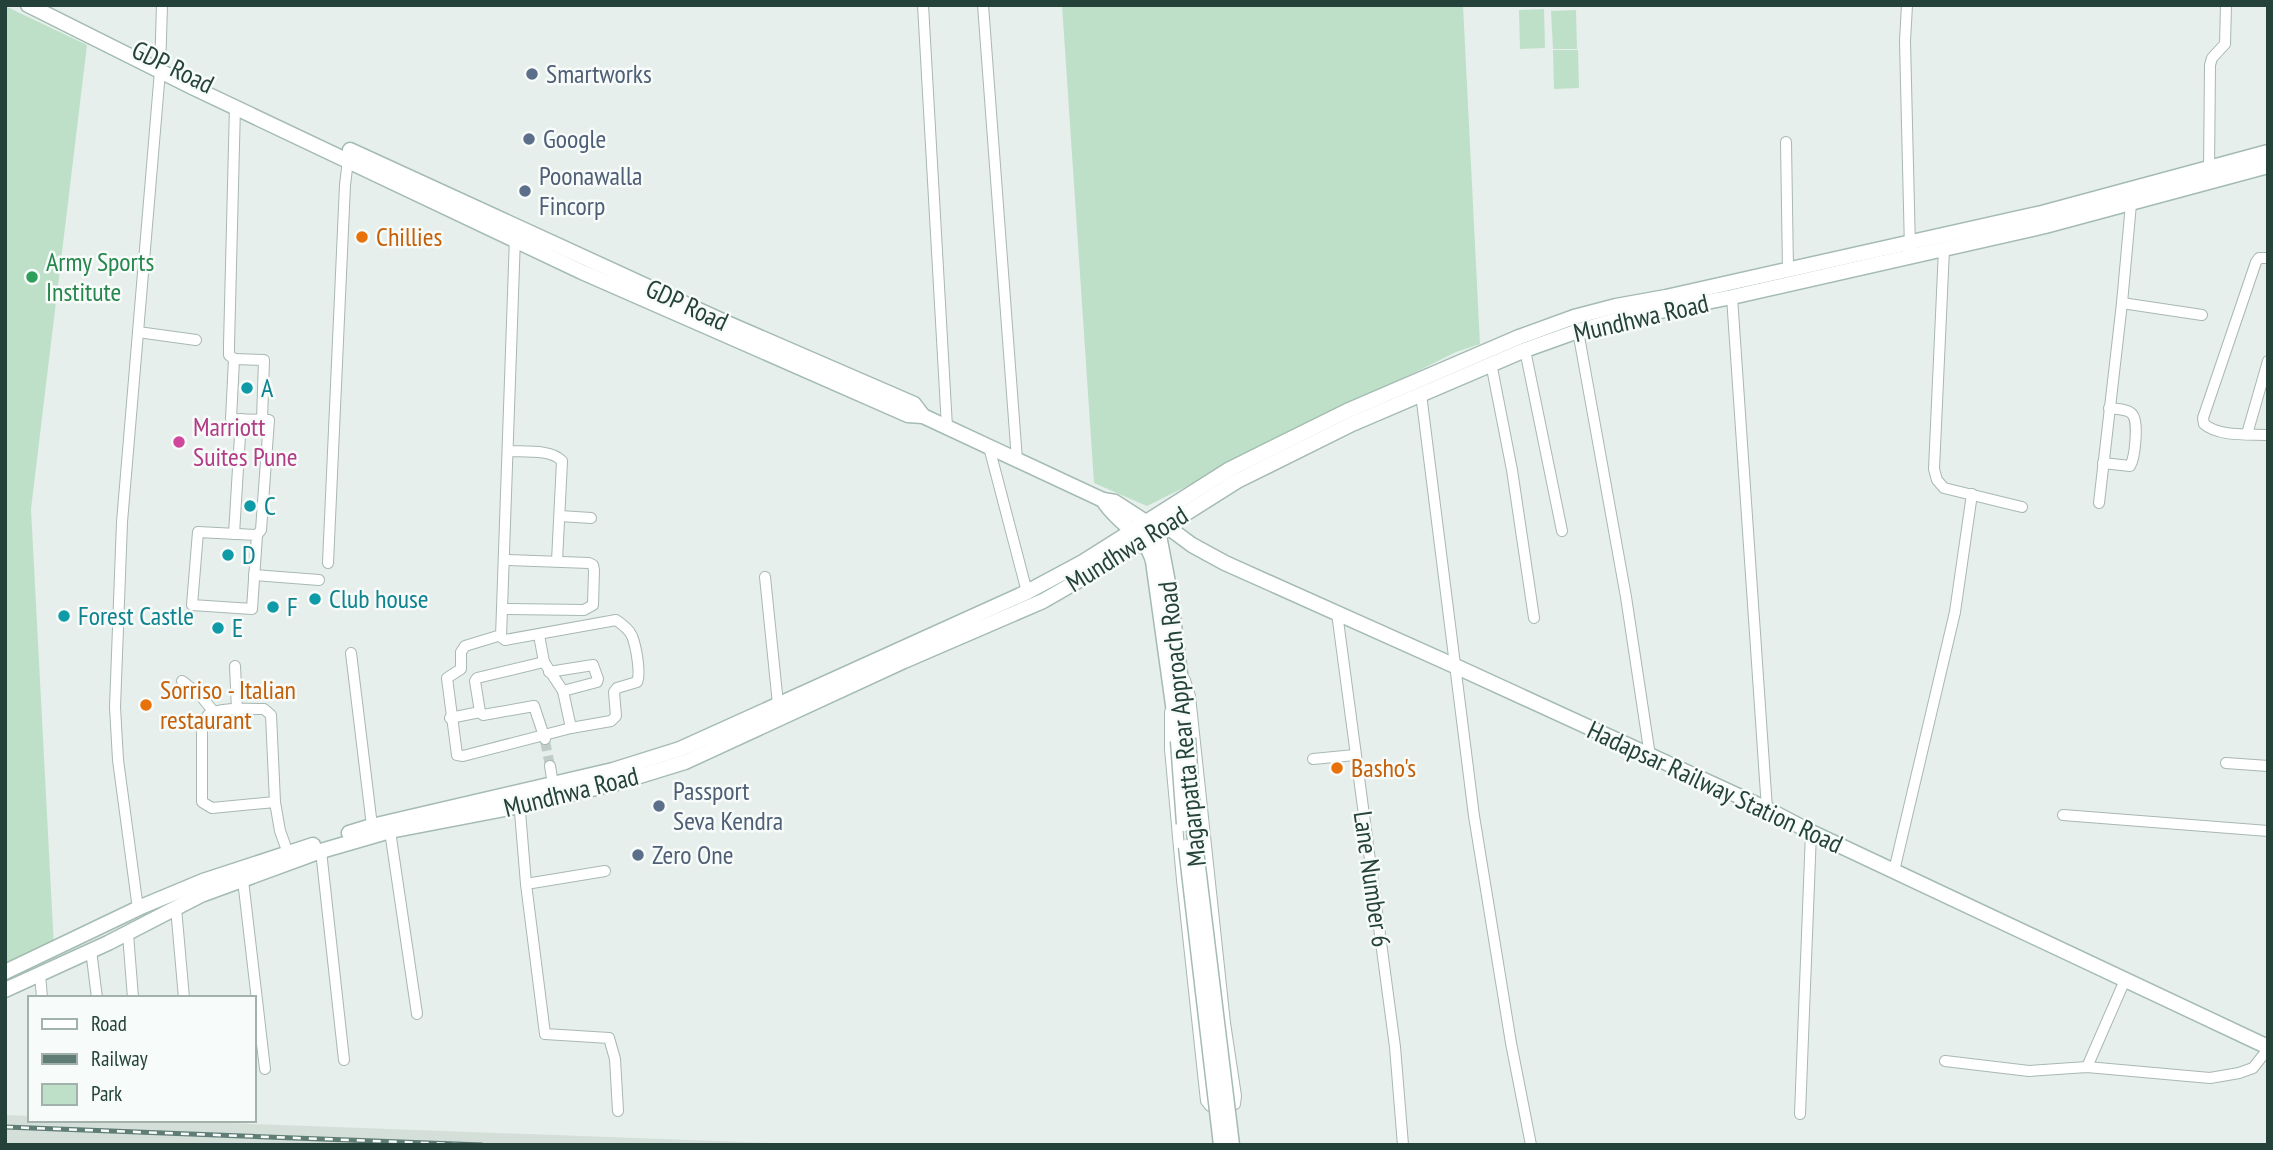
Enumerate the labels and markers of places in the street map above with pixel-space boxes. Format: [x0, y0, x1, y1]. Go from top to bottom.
place label: Smartworks [546, 57, 652, 90]
marker: Smartworks [524, 66, 540, 82]
place label: Google [543, 122, 606, 155]
marker: Google [521, 131, 537, 147]
place label: Poonawalla Fincorp [539, 159, 643, 222]
marker: Poonawalla Fincorp [517, 183, 533, 199]
place label: Chillies [376, 220, 442, 253]
marker: Chillies [354, 229, 370, 245]
place label: Army Sports Institute [46, 245, 154, 308]
marker: Army Sports Institute [24, 269, 40, 285]
place label: A [261, 371, 274, 404]
marker: A [239, 380, 255, 396]
place label: Marriott Suites Pune [193, 410, 298, 473]
marker: Marriott Suites Pune [171, 434, 187, 450]
place label: C [264, 489, 276, 522]
marker: C [242, 498, 258, 514]
place label: D [242, 538, 256, 571]
marker: D [220, 547, 236, 563]
place label: Club house [329, 582, 429, 615]
place label: F [287, 590, 298, 623]
marker: Club house [307, 591, 323, 607]
place label: Forest Castle [78, 599, 194, 632]
marker: F [265, 599, 281, 615]
marker: Forest Castle [56, 608, 72, 624]
place label: E [232, 611, 243, 644]
marker: E [210, 620, 226, 636]
place label: Sorriso - Italian restaurant [160, 673, 296, 736]
marker: Sorriso - Italian restaurant [138, 697, 154, 713]
place label: Basho's [1351, 751, 1416, 784]
marker: Basho's [1329, 760, 1345, 776]
place label: Passport Seva Kendra [673, 774, 783, 837]
marker: Passport Seva Kendra [651, 798, 667, 814]
place label: Zero One [652, 838, 733, 871]
marker: Zero One [630, 847, 646, 863]

